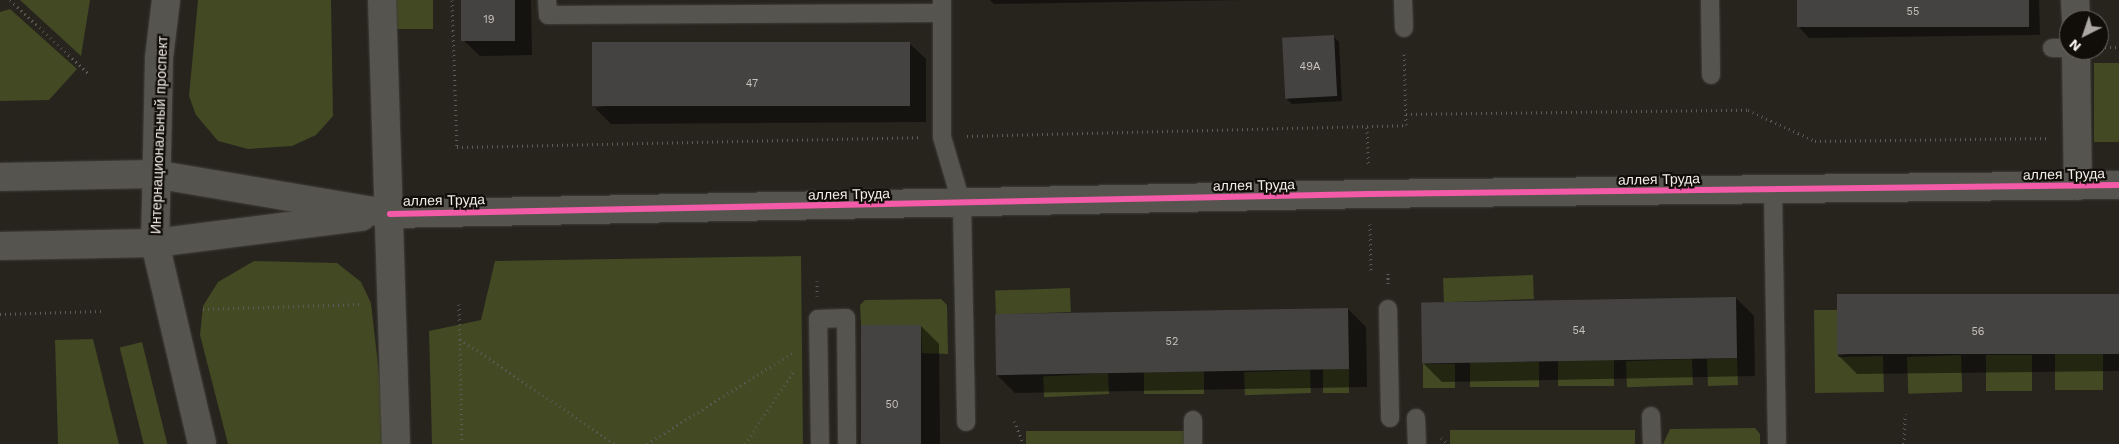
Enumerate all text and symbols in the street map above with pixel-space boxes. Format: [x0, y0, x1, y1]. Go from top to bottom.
house number: 55 [1907, 5, 1919, 19]
north arrow [2059, 10, 2109, 60]
house number: 19 [483, 13, 495, 27]
street label: Интернациональный проспект [147, 36, 171, 234]
text: N [2066, 36, 2084, 55]
house number: 49А [1300, 60, 1320, 74]
house number: 47 [746, 77, 758, 91]
street label: аллея Труда [2023, 165, 2105, 183]
street label: аллея Труда [1618, 170, 1700, 188]
street label: аллея Труда [1213, 176, 1295, 194]
street label: аллея Труда [808, 185, 890, 203]
street label: аллея Труда [403, 191, 485, 209]
house number: 54 [1572, 324, 1586, 338]
house number: 56 [1971, 325, 1985, 339]
house number: 52 [1166, 335, 1178, 349]
house number: 50 [885, 398, 899, 412]

